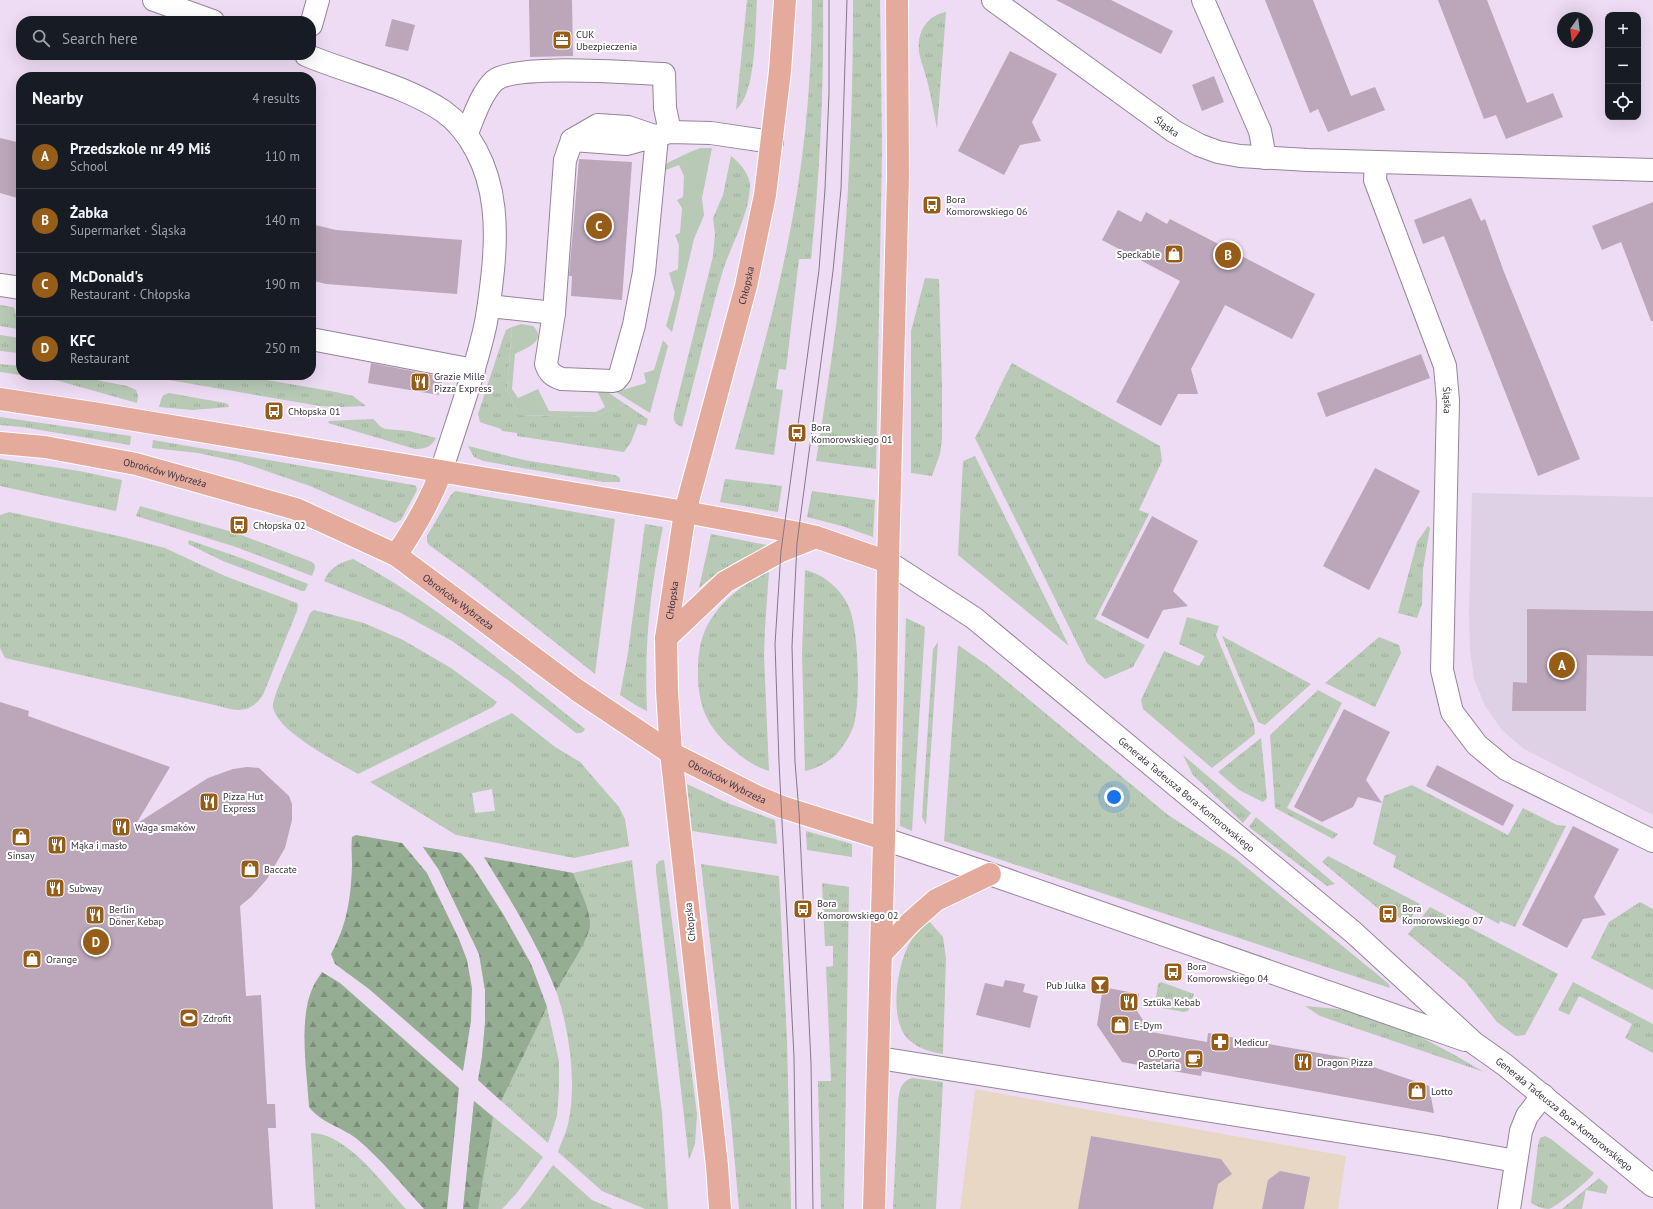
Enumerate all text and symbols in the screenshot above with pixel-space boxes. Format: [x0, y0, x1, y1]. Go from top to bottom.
north arrow [1557, 12, 1593, 48]
map controls [1605, 12, 1641, 120]
button: + [1605, 12, 1641, 48]
search box [16, 16, 316, 60]
icon: search [30, 27, 52, 49]
place label: CUK Ubezpieczenia [576, 28, 637, 53]
text: Search here [62, 29, 138, 48]
office icon: CUK Ubezpieczenia [551, 29, 573, 51]
button: − [1605, 48, 1641, 84]
button: locate [1605, 84, 1641, 120]
text: Nearby [32, 87, 83, 109]
text: 4 results [252, 90, 300, 107]
street label: Śląska [1152, 113, 1181, 140]
text: Przedszkole nr 49 Miś [70, 139, 211, 158]
text: A [41, 148, 49, 165]
text: 110 m [265, 148, 300, 165]
text: School [70, 158, 108, 175]
place label: Bora Komorowskiego 06 [946, 193, 1027, 218]
bus stop icon: Bora Komorowskiego 06 [921, 194, 943, 216]
text: Żabka [70, 203, 108, 222]
pin: C [586, 211, 612, 241]
text: B [41, 212, 49, 229]
text: 140 m [265, 212, 300, 229]
text: Supermarket · Śląska [70, 222, 186, 239]
pin: B [1215, 240, 1241, 270]
shop icon: Speckable [1163, 243, 1185, 265]
place label: Speckable [1117, 248, 1160, 261]
street label: Chłopska [735, 265, 756, 306]
text: McDonald's [70, 267, 143, 286]
text: C [41, 276, 49, 293]
text: 190 m [265, 276, 300, 293]
text: Restaurant · Chłopska [70, 286, 190, 303]
text: KFC [70, 331, 95, 350]
text: D [41, 340, 49, 357]
text: 250 m [265, 340, 300, 357]
text: Restaurant [70, 350, 129, 367]
place label: Grazie Mille Pizza Express [434, 370, 492, 395]
restaurant icon: Grazie Mille Pizza Express [409, 371, 431, 393]
street label: Śląska [1440, 386, 1455, 414]
bus stop icon: Chłopska 01 [263, 400, 285, 422]
place label: Chłopska 01 [288, 405, 340, 418]
place label: Bora Komorowskiego 01 [811, 421, 892, 446]
bus stop icon: Bora Komorowskiego 01 [786, 422, 808, 444]
street label: Obrońców Wybrzeża [122, 455, 208, 490]
bus stop icon: Chłopska 02 [228, 514, 250, 536]
place label: Chłopska 02 [253, 519, 305, 532]
street label: Obrońców Wybrzeża [420, 571, 497, 633]
street label: Chłopska [662, 580, 681, 620]
pin: A [1549, 650, 1575, 680]
street label: Generała Tadeusza Bora-Komorowskiego [1116, 734, 1258, 855]
street label: Obrońców Wybrzeża [686, 756, 768, 806]
your location [1104, 787, 1124, 807]
place label: Pizza Hut Express [223, 790, 264, 815]
restaurant icon: Pizza Hut Express [198, 791, 220, 813]
restaurant icon: Waga smaków [110, 816, 132, 838]
place label: Waga smaków [135, 821, 196, 834]
shop icon: Sinsay [10, 826, 32, 848]
restaurant icon: Mąka i masło [46, 834, 68, 856]
place label: Mąka i masło [71, 839, 127, 852]
place label: Sinsay [7, 849, 35, 862]
shop icon: Baccate [239, 858, 261, 880]
place label: Baccate [264, 863, 297, 876]
restaurant icon: Subway [44, 877, 66, 899]
place label: Subway [69, 882, 102, 895]
place label: Bora Komorowskiego 02 [817, 897, 898, 922]
bus stop icon: Bora Komorowskiego 02 [792, 898, 814, 920]
street label: Chłopska [682, 902, 698, 942]
place label: Bora Komorowskiego 07 [1402, 902, 1483, 927]
place label: Berlin Döner Kebap [109, 903, 164, 928]
bus stop icon: Bora Komorowskiego 07 [1377, 903, 1399, 925]
restaurant icon: Berlin Döner Kebap [84, 904, 106, 926]
pin: D [83, 927, 109, 957]
shop icon: Orange [21, 948, 43, 970]
place label: Orange [46, 953, 77, 966]
place label: Bora Komorowskiego 04 [1187, 960, 1269, 985]
bus stop icon: Bora Komorowskiego 04 [1162, 961, 1184, 983]
bar icon: Pub Julka [1089, 974, 1111, 996]
place label: Pub Julka [1046, 979, 1086, 992]
restaurant icon: Sztüka Kebab [1118, 991, 1140, 1013]
place label: Sztüka Kebab [1143, 996, 1200, 1009]
sports icon: Zdrofit [178, 1007, 200, 1029]
place label: Zdrofit [203, 1012, 232, 1025]
shop icon: E-Dym [1109, 1014, 1131, 1036]
place label: E-Dym [1134, 1019, 1162, 1032]
pharmacy icon: Medicur [1209, 1031, 1231, 1053]
place label: Medicur [1234, 1036, 1269, 1049]
place label: O.Porto Pastelaria [1138, 1047, 1180, 1072]
cafe icon: O.Porto Pastelaria [1183, 1048, 1205, 1070]
restaurant icon: Dragon Pizza [1292, 1051, 1314, 1073]
street label: Generała Tadeusza Bora-Komorowskiego [1493, 1054, 1636, 1174]
place label: Dragon Pizza [1317, 1056, 1373, 1069]
shop icon: Lotto [1406, 1080, 1428, 1102]
place label: Lotto [1431, 1085, 1453, 1098]

